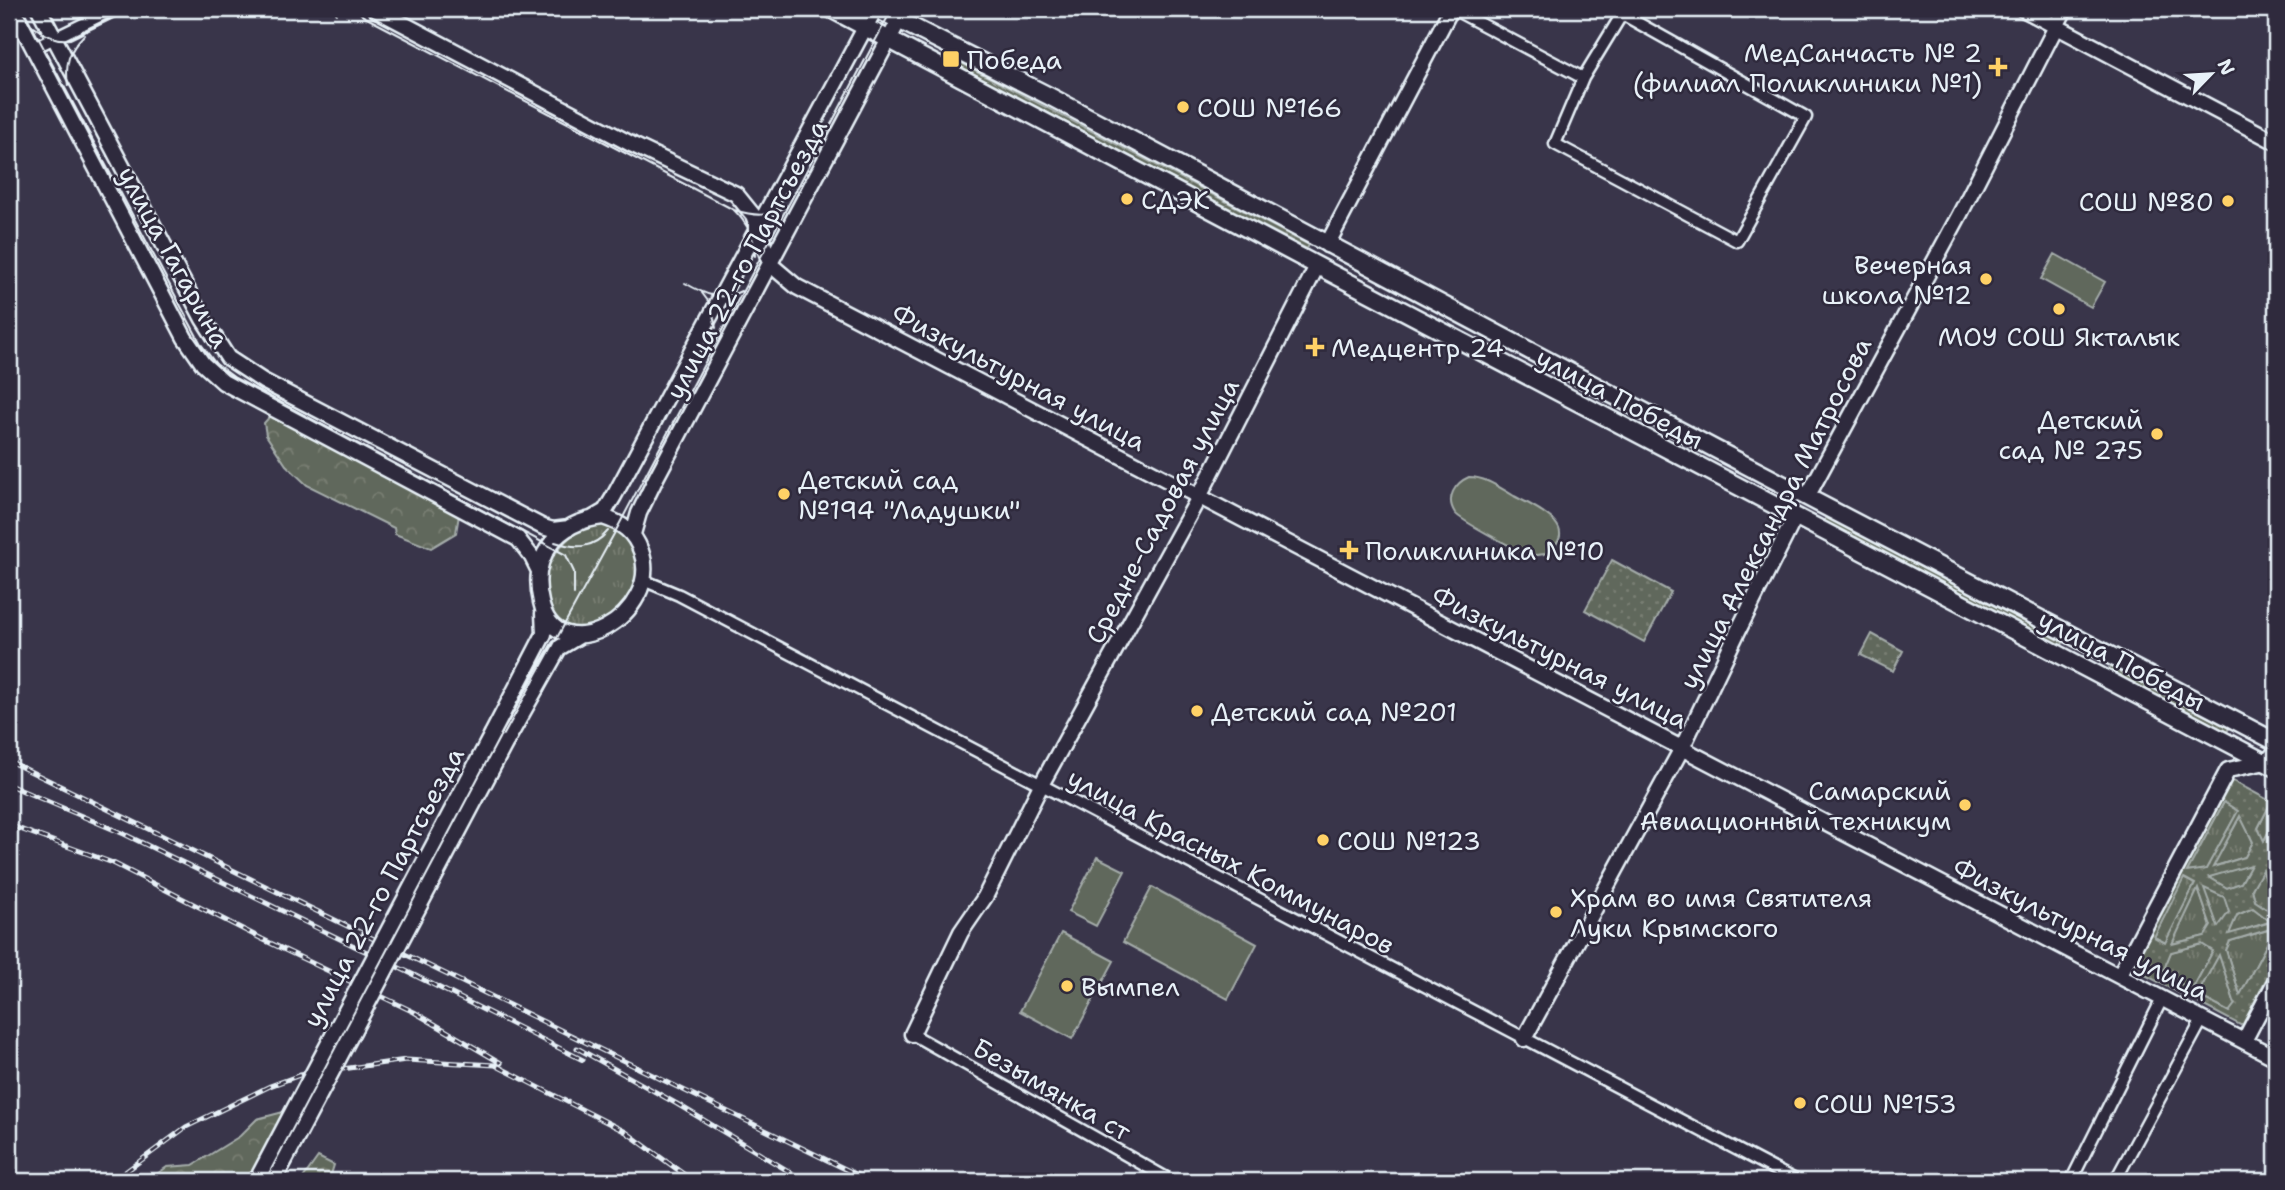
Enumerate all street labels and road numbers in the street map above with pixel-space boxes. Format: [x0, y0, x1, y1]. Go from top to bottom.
street label: улица 22-го Партсъезда [657, 113, 835, 405]
street label: улица Гагарина [110, 160, 238, 354]
street label: Физкультурная улица [886, 295, 1152, 459]
street label: улица Александра Матросова [1671, 331, 1879, 695]
street label: улица Победы [1530, 339, 1710, 457]
street label: Средне-Садовая улица [1077, 372, 1247, 650]
street label: Физкультурная улица [1426, 577, 1694, 737]
street label: улица Победы [2032, 601, 2212, 719]
street label: улица 22-го Партсъезда [294, 741, 472, 1033]
street label: улица Красных Коммунаров [1061, 760, 1401, 962]
street label: Физкультурная улица [1947, 849, 2215, 1009]
street label: Безымянка ст [966, 1030, 1138, 1149]

